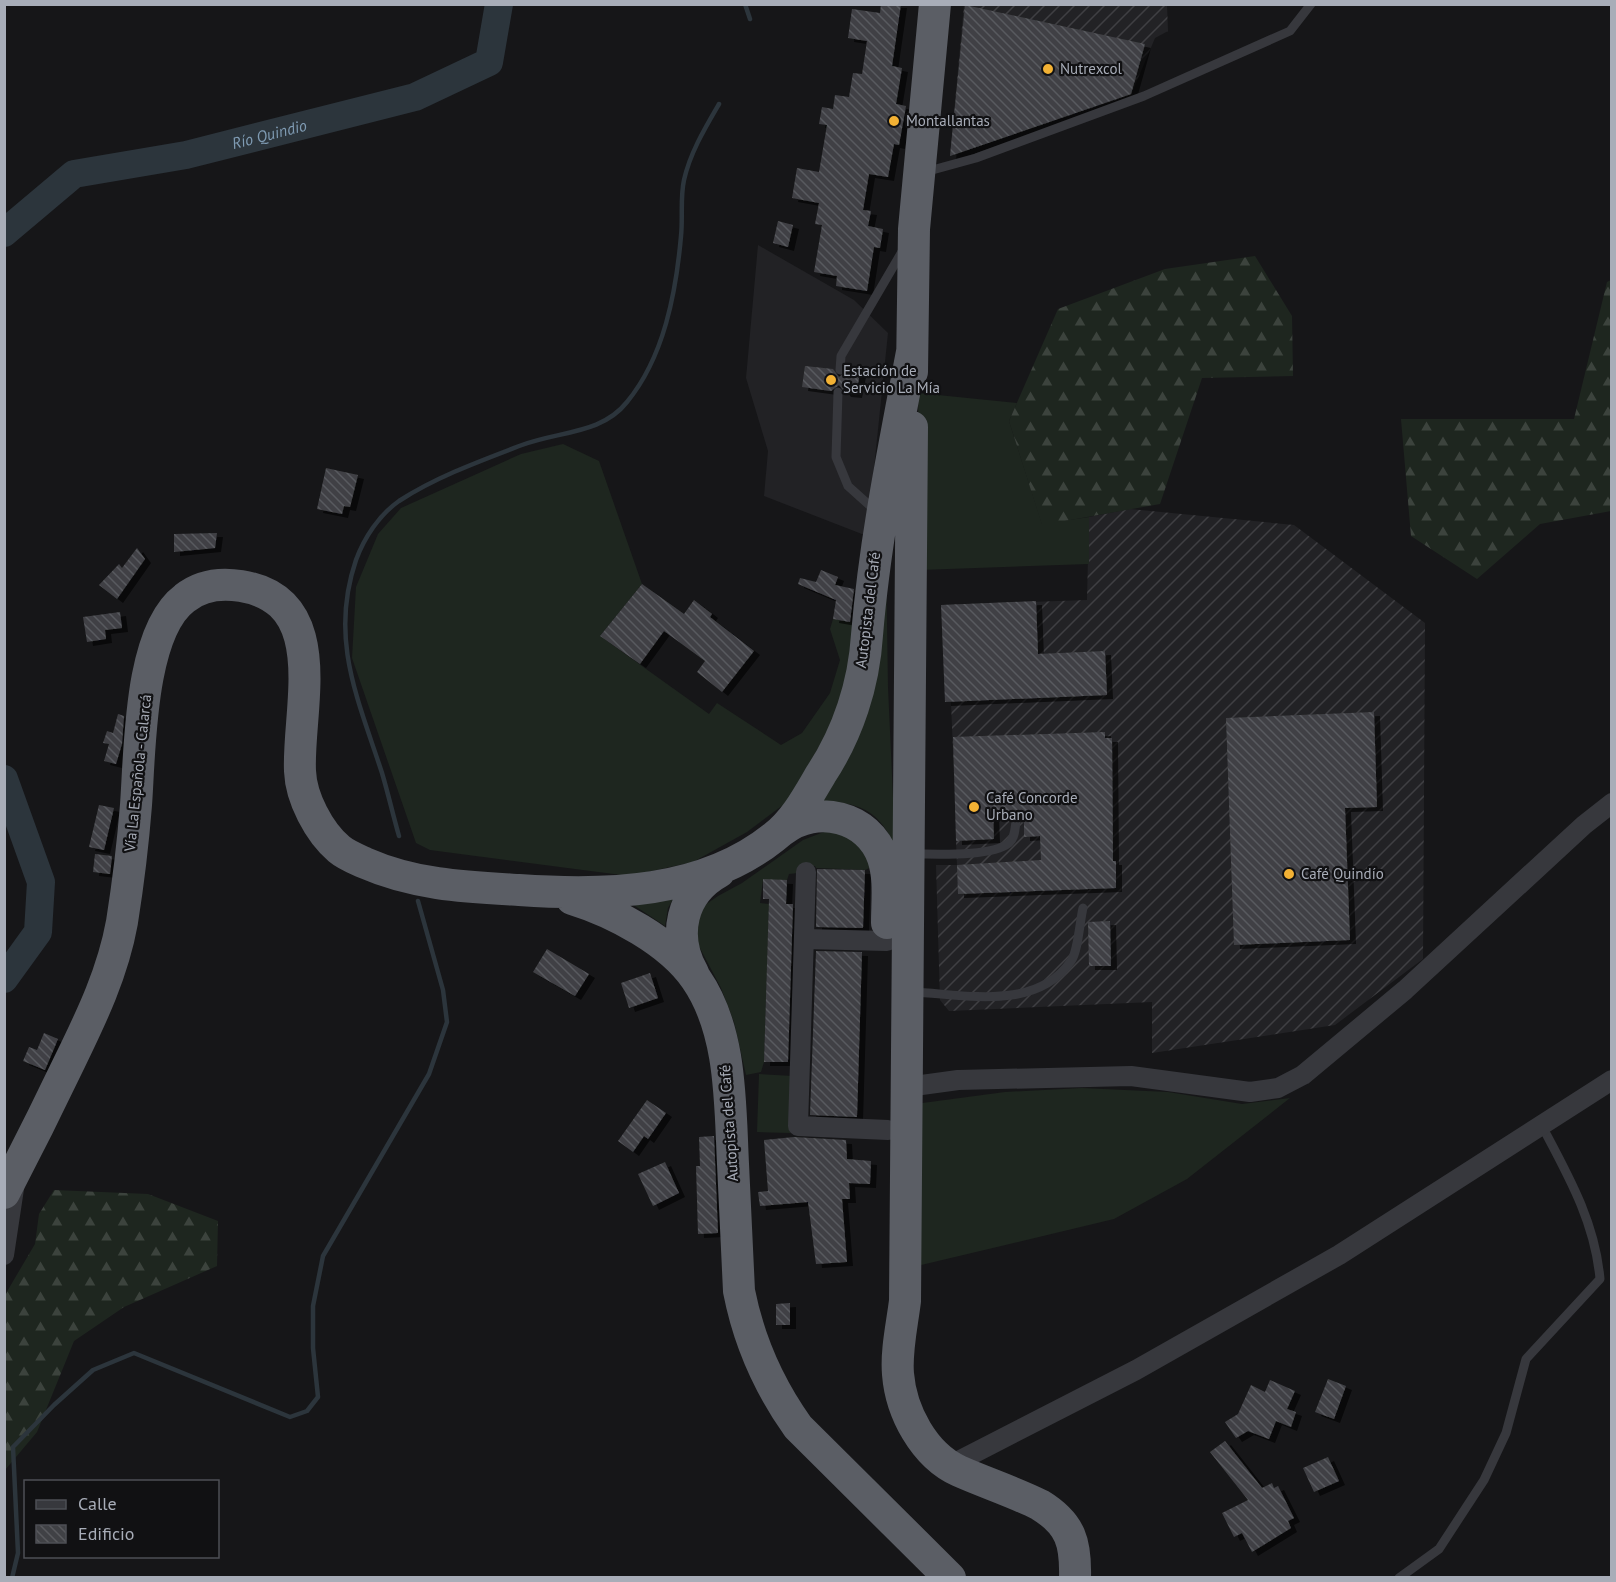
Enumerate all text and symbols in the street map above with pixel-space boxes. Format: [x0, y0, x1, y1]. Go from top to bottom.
place label: Nutrexcol [1060, 59, 1122, 78]
marker: Nutrexcol [1041, 62, 1055, 76]
place label: Montallantas [906, 111, 990, 130]
marker: Montallantas [887, 114, 901, 128]
water label: Río Quindio [230, 115, 309, 153]
place label: Estación de Servicio La Mía [843, 361, 940, 397]
marker: Estación de Servicio La Mía [824, 373, 838, 387]
street label: Autopista del Café [851, 551, 884, 669]
street label: Vía La Española - Calarcá [120, 693, 155, 854]
place label: Café Concorde Urbano [986, 788, 1078, 824]
marker: Café Concorde Urbano [967, 800, 981, 814]
place label: Café Quindío [1301, 864, 1384, 883]
marker: Café Quindío [1282, 867, 1296, 881]
street label: Autopista del Café [715, 1064, 742, 1182]
legend [24, 1480, 219, 1558]
text: Calle [78, 1492, 117, 1515]
text: Edificio [78, 1522, 134, 1545]

